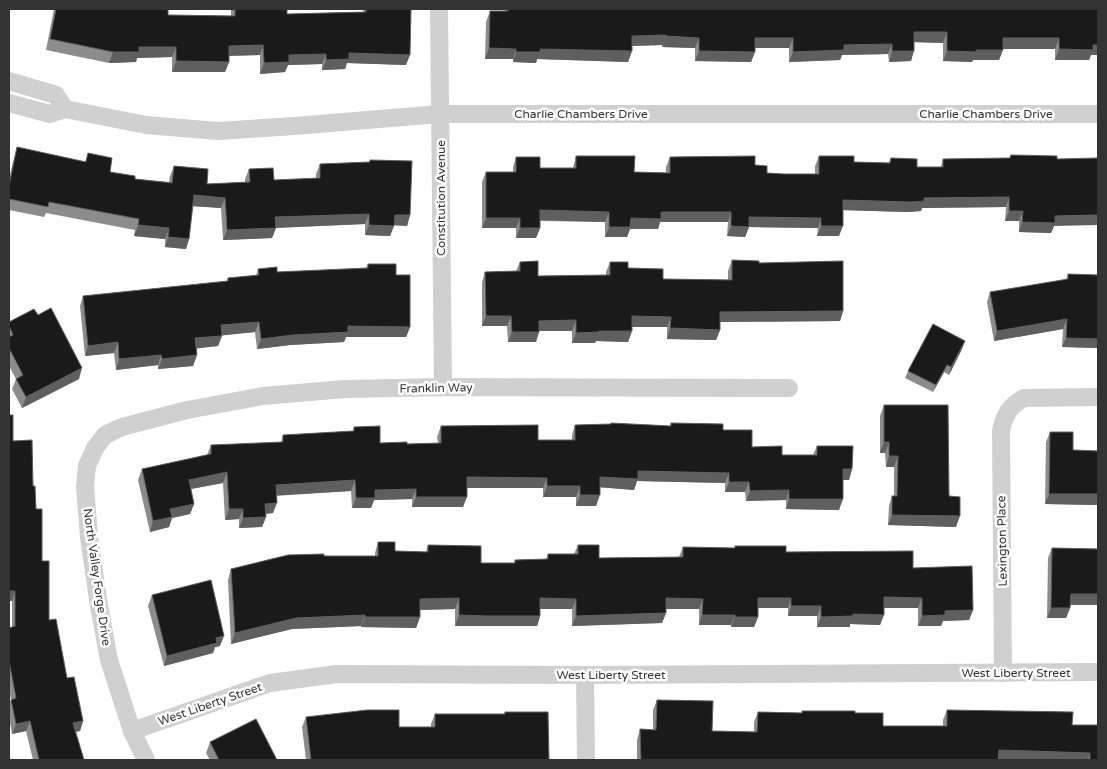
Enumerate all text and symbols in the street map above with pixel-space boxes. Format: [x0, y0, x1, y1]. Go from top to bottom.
street label: Charlie Chambers Drive [514, 107, 648, 121]
street label: Charlie Chambers Drive [919, 107, 1053, 121]
street label: Constitution Avenue [434, 140, 448, 256]
street label: Franklin Way [399, 380, 473, 396]
street label: Lexington Place [994, 495, 1010, 587]
street label: North Valley Forge Drive [80, 507, 114, 647]
street label: West Liberty Street [961, 666, 1071, 680]
street label: West Liberty Street [556, 668, 666, 682]
street label: West Liberty Street [156, 679, 264, 728]

